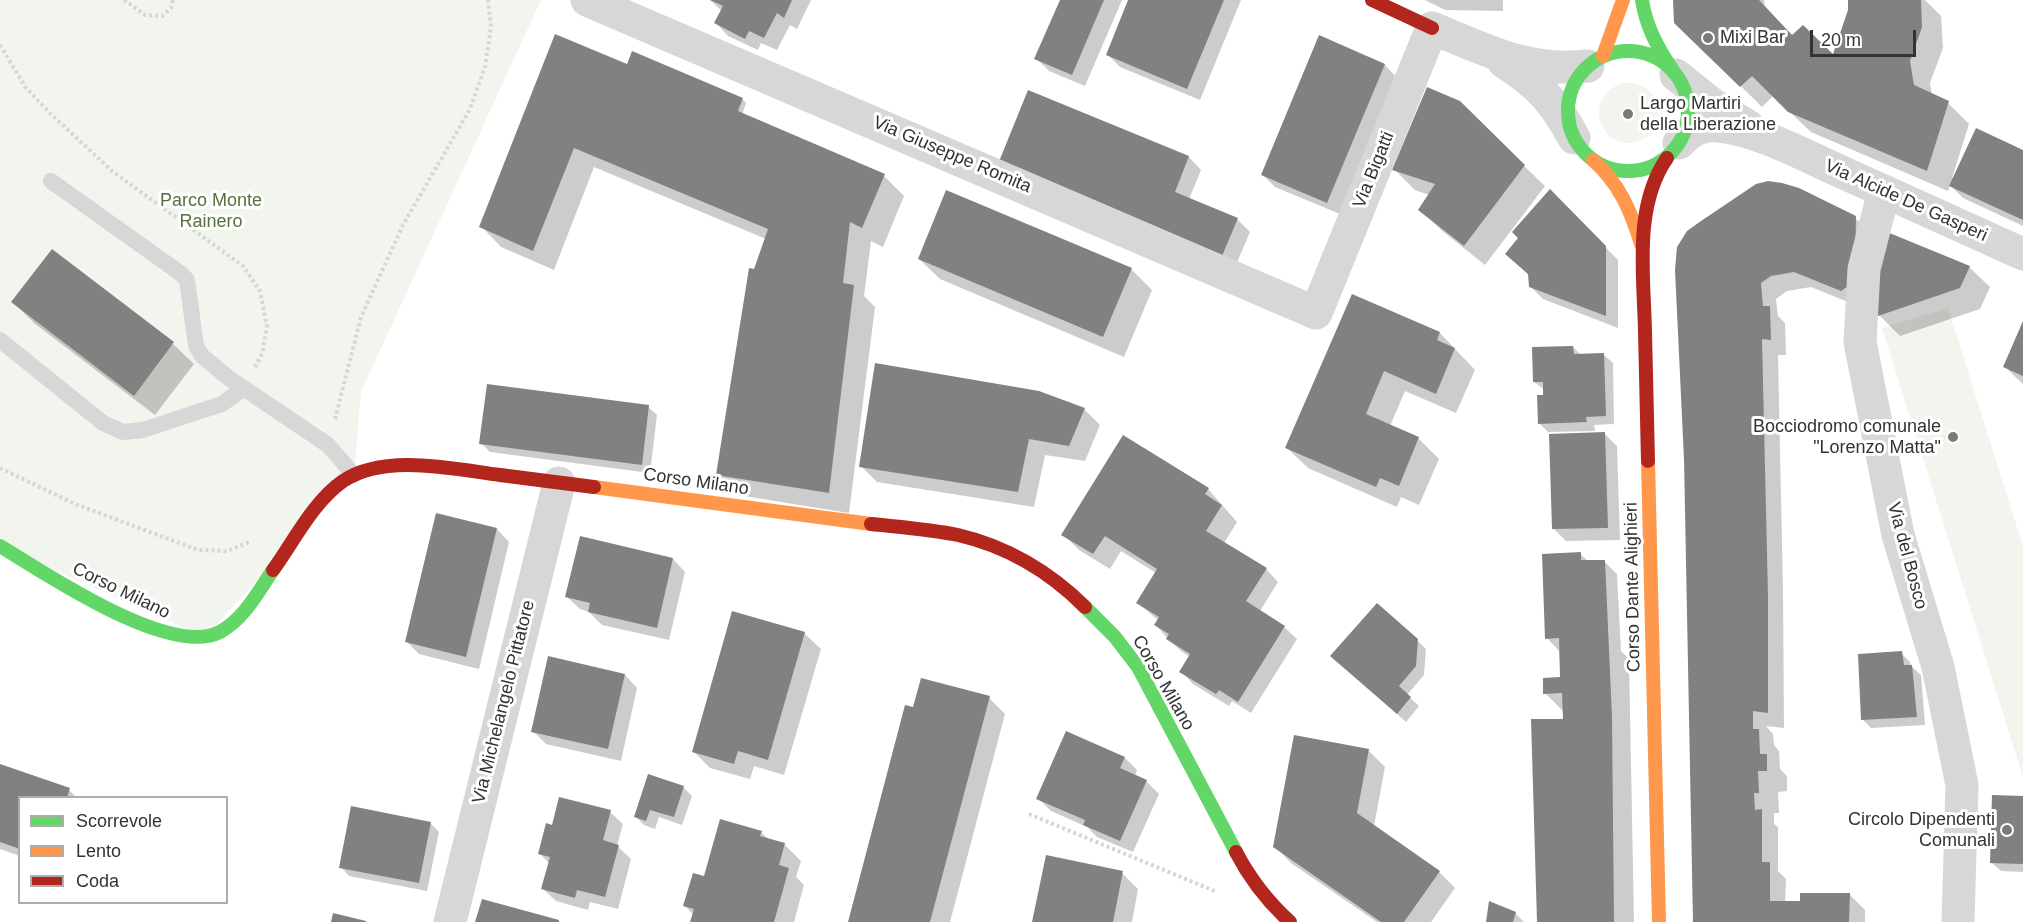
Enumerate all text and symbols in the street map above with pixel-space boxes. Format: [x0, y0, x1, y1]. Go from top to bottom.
scale bar [1813, 18, 1920, 56]
place label: Mixi Bar [1720, 27, 1785, 49]
text: 20 m [1821, 30, 1861, 50]
marker: Mixi Bar [1701, 31, 1715, 45]
place label: Largo Martiri della Liberazione [1640, 93, 1776, 136]
marker: Largo Martiri della Liberazione [1621, 107, 1635, 121]
street label: Via Giuseppe Romita [870, 112, 1034, 198]
street label: Via Bigatti [1349, 129, 1399, 211]
street label: Via Alcide De Gasperi [1821, 155, 1991, 247]
park label: Parco Monte Rainero [160, 190, 262, 232]
place label: Bocciodromo comunale "Lorenzo Matta" [1753, 416, 1941, 458]
marker: Bocciodromo comunale "Lorenzo Matta" [1946, 430, 1960, 444]
street label: Corso Milano [642, 464, 750, 500]
street label: Via del Bosco [1882, 500, 1932, 612]
street label: Corso Dante Alighieri [1621, 502, 1645, 672]
street label: Corso Milano [69, 558, 173, 624]
street label: Via Michelangelo Pittatore [468, 598, 540, 806]
street label: Corso Milano [1127, 632, 1199, 734]
legend [18, 796, 228, 904]
place label: Circolo Dipendenti Comunali [1848, 809, 1995, 852]
text: Scorrevole [76, 811, 162, 831]
marker: Circolo Dipendenti Comunali [2000, 823, 2014, 837]
text: Lento [76, 841, 121, 861]
text: Coda [76, 871, 119, 891]

